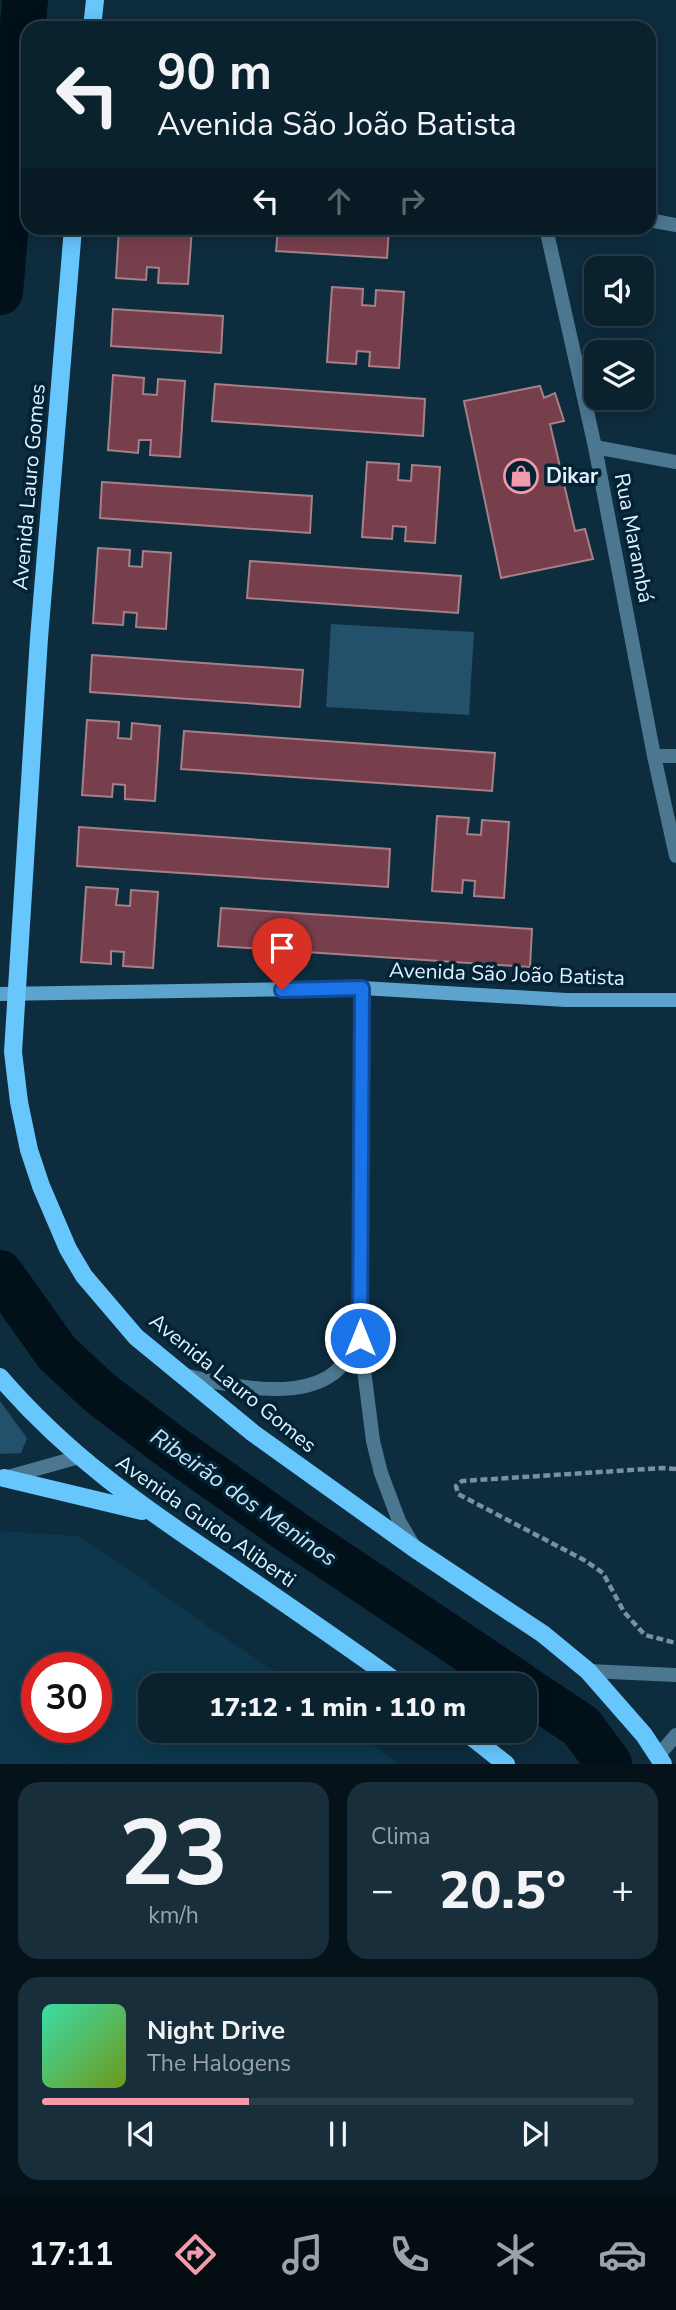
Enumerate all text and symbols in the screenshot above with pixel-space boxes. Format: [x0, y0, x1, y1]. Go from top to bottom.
text: 90 m [157, 39, 272, 106]
icon: left [42, 49, 133, 140]
text: Avenida São João Batista [157, 103, 517, 146]
icon: left [247, 182, 285, 220]
icon: ahead [320, 182, 358, 220]
icon: right [393, 182, 431, 220]
map controls [584, 256, 654, 410]
button: sound [584, 256, 654, 326]
button: layers [584, 340, 654, 410]
street label: Avenida Lauro Gomes [6, 383, 52, 591]
shop icon: Dikar [502, 457, 540, 495]
place label: Dikar [546, 462, 599, 490]
street label: Rua Marambá [608, 471, 660, 605]
pin [252, 918, 312, 990]
icon: arrive [263, 929, 301, 967]
street label: Avenida São João Batista [389, 956, 625, 992]
position arrow [323, 1301, 397, 1375]
street label: Avenida Lauro Gomes [144, 1307, 322, 1459]
water label: Ribeirão dos Meninos [144, 1421, 343, 1574]
street label: Avenida Guido Aliberti [111, 1448, 301, 1594]
speed limit sign: 30 [21, 1652, 112, 1743]
text: 17:12 · 1 min · 110 m [209, 1690, 466, 1725]
text: 23 [119, 1792, 228, 1916]
text: Clima [371, 1821, 431, 1852]
text: 20.5° [439, 1855, 566, 1926]
text: − [371, 1865, 394, 1916]
text: + [611, 1865, 634, 1916]
text: km/h [148, 1900, 199, 1931]
text: Night Drive [147, 2013, 285, 2048]
text: The Halogens [147, 2048, 291, 2079]
icon: previous [122, 2115, 160, 2153]
icon: pause [319, 2115, 357, 2153]
icon: next [516, 2115, 554, 2153]
icon: directions [171, 2230, 220, 2279]
icon: music [278, 2230, 327, 2279]
icon: phone [385, 2230, 434, 2279]
icon: climate [491, 2230, 540, 2279]
icon: car [598, 2230, 647, 2279]
text: 17:11 [29, 2233, 114, 2276]

